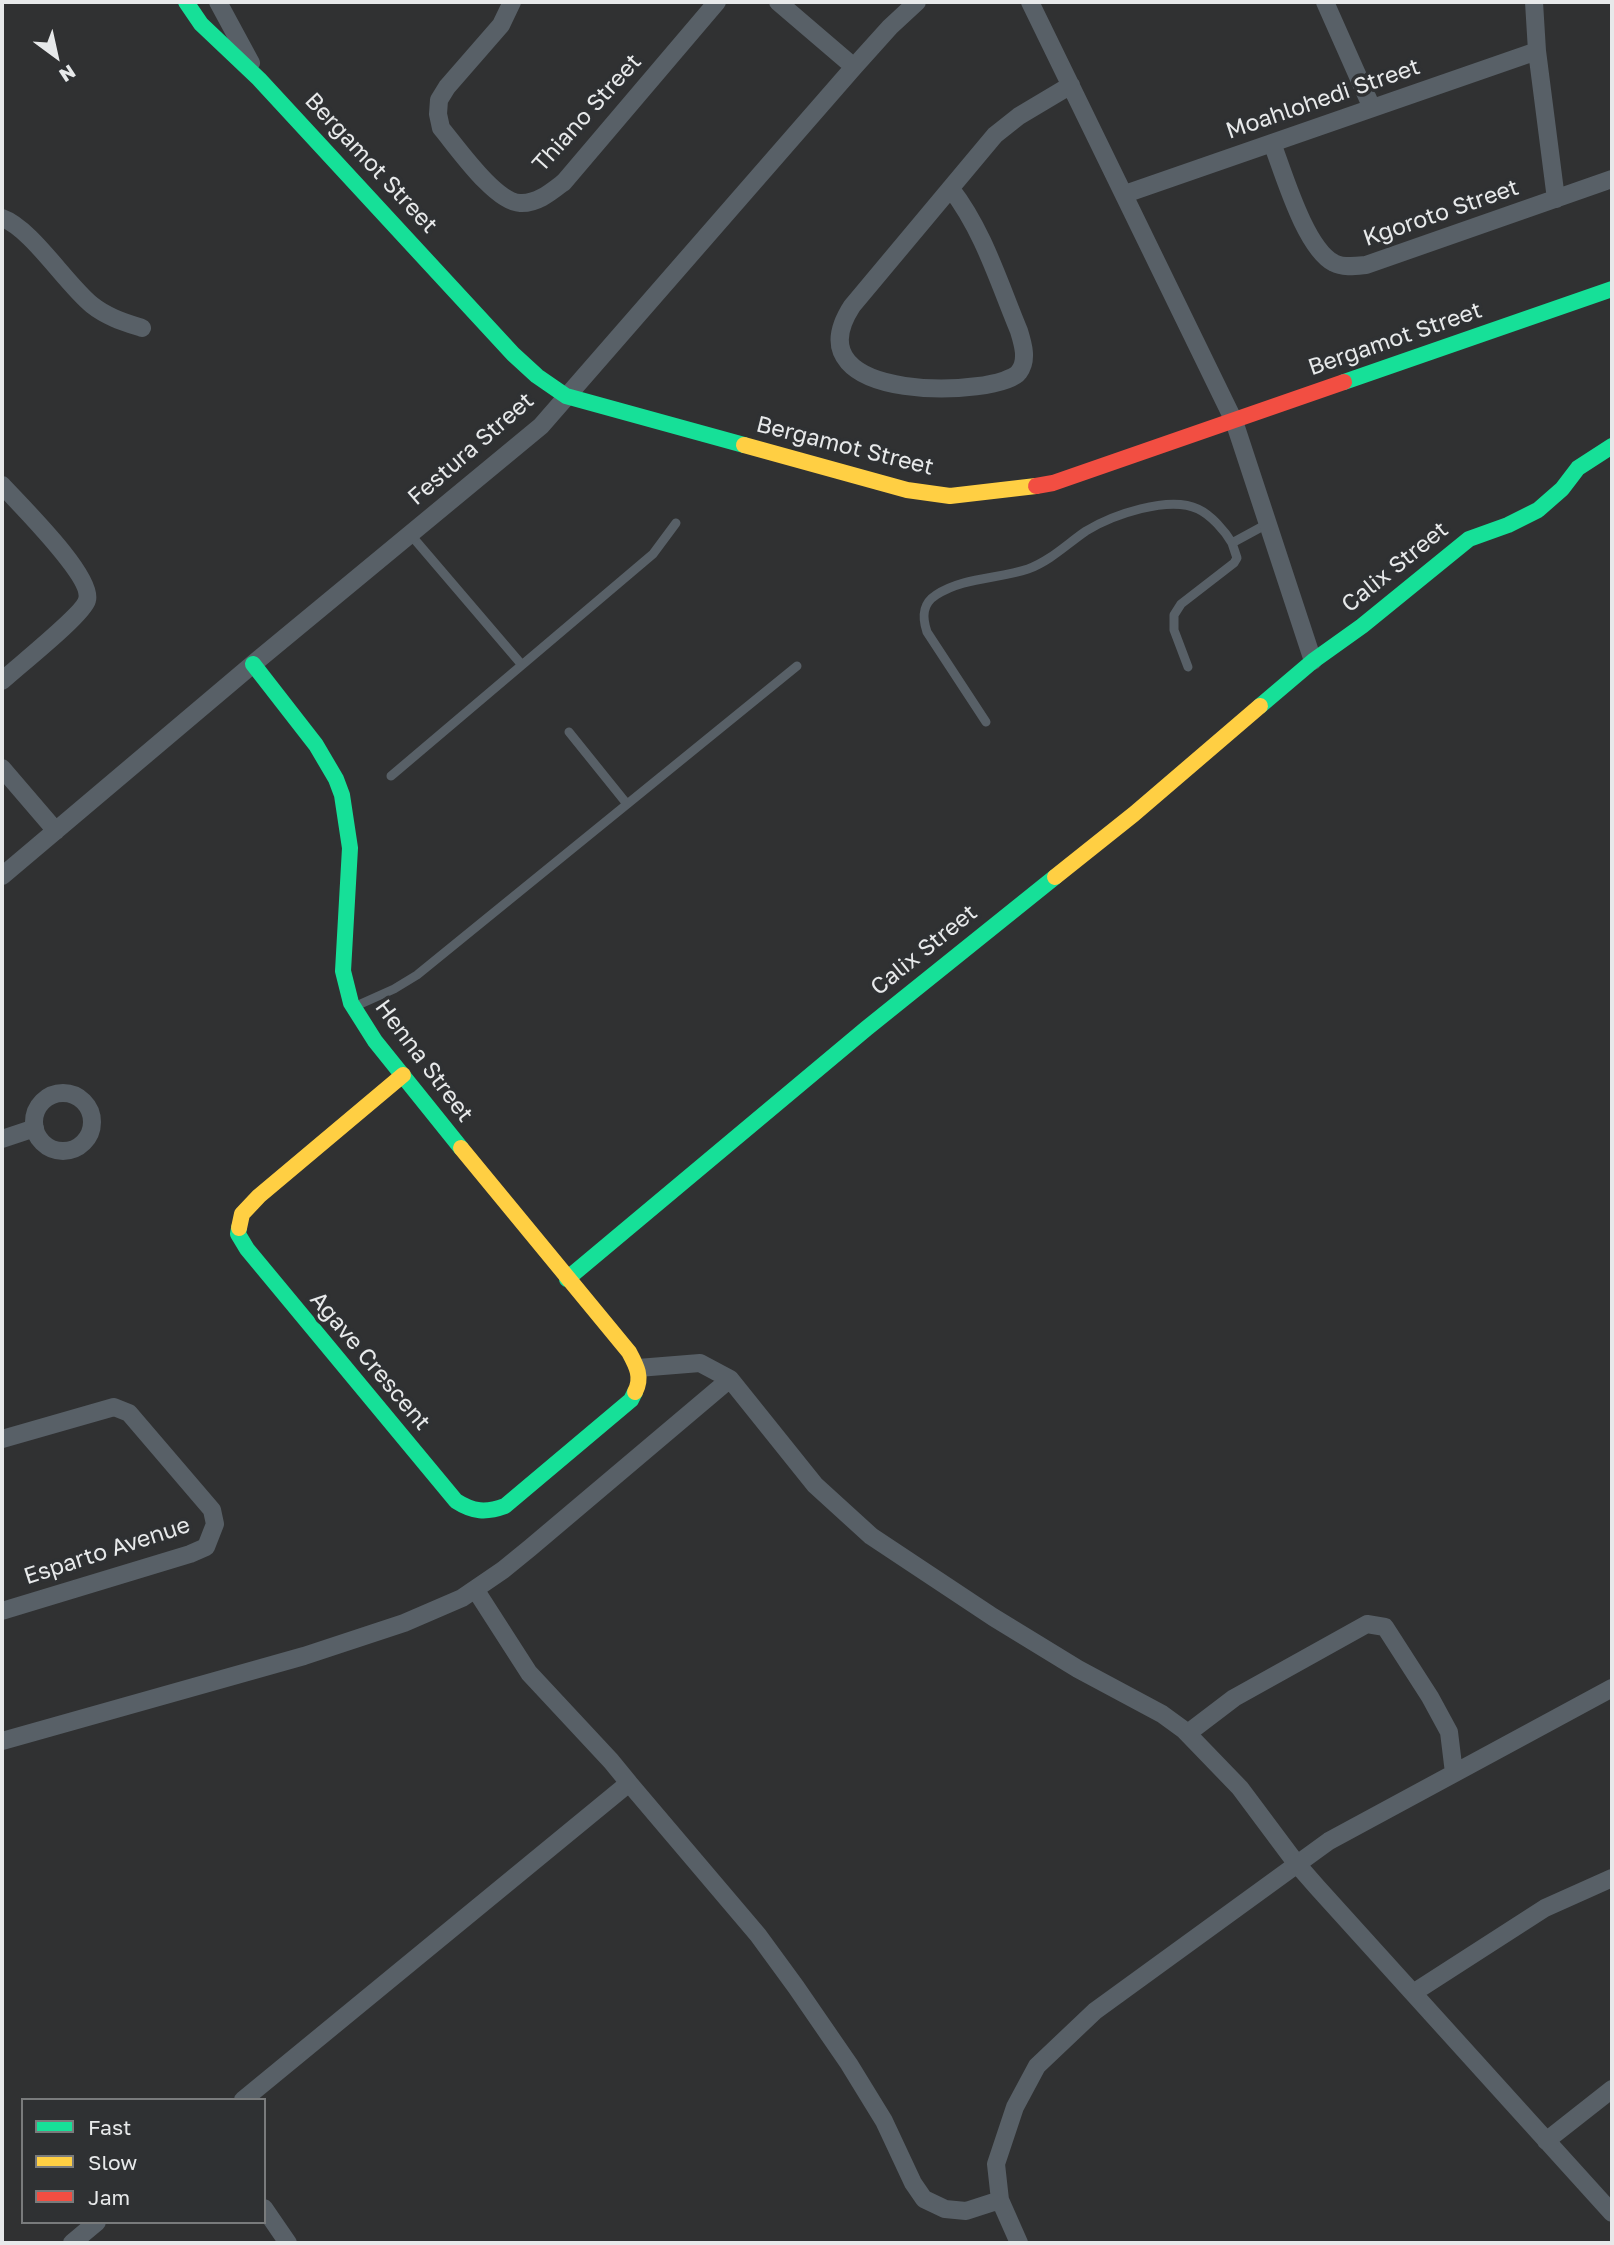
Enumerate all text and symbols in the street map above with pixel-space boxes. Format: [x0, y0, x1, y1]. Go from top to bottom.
north arrow [21, 21, 91, 91]
street label: Thiano Street [527, 48, 647, 178]
street label: Moahlohedi Street [1222, 53, 1424, 145]
text: N [55, 60, 80, 88]
street label: Bergamot Street [299, 87, 443, 239]
street label: Kgoroto Street [1360, 173, 1522, 253]
street label: Bergamot Street [1305, 296, 1485, 382]
street label: Festura Street [402, 387, 540, 511]
street label: Bergamot Street [753, 411, 937, 481]
street label: Calix Street [1336, 516, 1454, 618]
street label: Calix Street [865, 899, 983, 1001]
street label: Henna Street [369, 994, 479, 1128]
street label: Agave Crescent [304, 1286, 436, 1436]
street label: Esparto Avenue [21, 1511, 193, 1591]
legend [21, 2098, 266, 2224]
text: Fast [88, 2114, 131, 2140]
text: Slow [88, 2149, 137, 2175]
text: Jam [88, 2184, 130, 2210]

